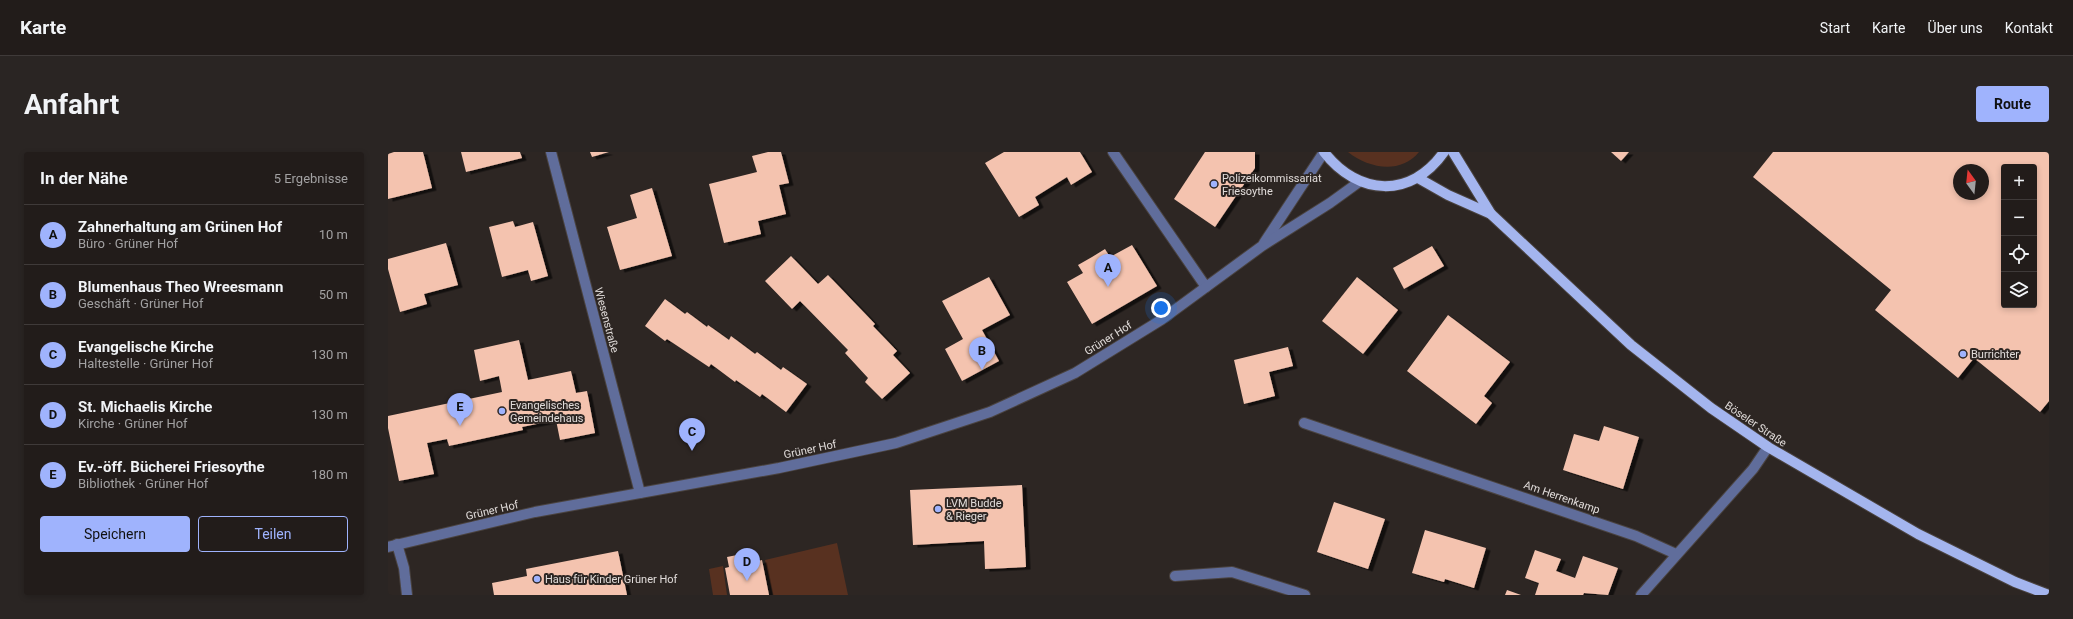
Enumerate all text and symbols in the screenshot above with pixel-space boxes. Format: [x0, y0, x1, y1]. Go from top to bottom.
text: Karte [20, 16, 66, 39]
text: Start [1820, 20, 1850, 36]
text: Karte [1872, 20, 1906, 36]
text: Über uns [1928, 20, 1983, 36]
text: Kontakt [2005, 20, 2053, 36]
button: Route [1976, 86, 2049, 122]
text: Anfahrt [24, 88, 119, 121]
north arrow [1953, 164, 1989, 200]
map controls [2001, 164, 2037, 308]
button: + [2001, 164, 2037, 200]
text: In der Nähe [40, 168, 128, 188]
text: 5 Ergebnisse [274, 171, 348, 186]
place label: Polizeikommissariat Friesoythe [1222, 172, 1322, 198]
marker: Polizeikommissariat Friesoythe [1209, 179, 1219, 189]
button: − [2001, 200, 2037, 236]
text: Zahnerhaltung am Grünen Hof [78, 218, 282, 236]
text: A [49, 227, 57, 242]
text: 10 m [319, 227, 348, 242]
text: Büro · Grüner Hof [78, 236, 178, 251]
button: locate [2001, 236, 2037, 272]
pin: A [1095, 254, 1121, 287]
button: layers [2001, 272, 2037, 308]
text: Blumenhaus Theo Wreesmann [78, 278, 283, 296]
street label: Wiesenstraße [592, 286, 622, 354]
text: B [49, 287, 57, 302]
text: 50 m [319, 287, 348, 302]
text: Geschäft · Grüner Hof [78, 296, 203, 311]
your location [1151, 298, 1171, 318]
street label: Grüner Hof [1082, 319, 1135, 358]
pin: B [969, 337, 995, 370]
text: Evangelische Kirche [78, 338, 214, 356]
text: C [49, 347, 57, 362]
text: 130 m [311, 347, 348, 362]
place label: Burrichter [1971, 348, 2019, 361]
marker: Burrichter [1958, 349, 1968, 359]
text: Haltestelle · Grüner Hof [78, 356, 213, 371]
pin: E [447, 393, 473, 426]
text: St. Michaelis Kirche [78, 398, 212, 416]
place label: Evangelisches Gemeindehaus [510, 399, 584, 425]
street label: Böseler Straße [1722, 399, 1789, 450]
marker: Evangelisches Gemeindehaus [497, 406, 507, 416]
text: D [49, 407, 57, 422]
text: 130 m [311, 407, 348, 422]
text: Kirche · Grüner Hof [78, 416, 188, 431]
pin: C [679, 418, 705, 451]
street label: Grüner Hof [783, 438, 838, 461]
text: Ev.-öff. Bücherei Friesoythe [78, 458, 265, 476]
text: E [49, 467, 57, 482]
text: 180 m [311, 467, 348, 482]
text: Bibliothek · Grüner Hof [78, 476, 208, 491]
street label: Am Herrenkamp [1522, 478, 1602, 517]
place label: LVM Budde & Rieger [946, 497, 1002, 523]
street label: Grüner Hof [465, 498, 520, 523]
marker: LVM Budde & Rieger [933, 504, 943, 514]
button: Speichern [40, 516, 190, 552]
button: Teilen [198, 516, 348, 552]
pin: D [734, 548, 760, 581]
place label: Haus für Kinder Grüner Hof [545, 573, 678, 586]
marker: Haus für Kinder Grüner Hof [532, 574, 542, 584]

